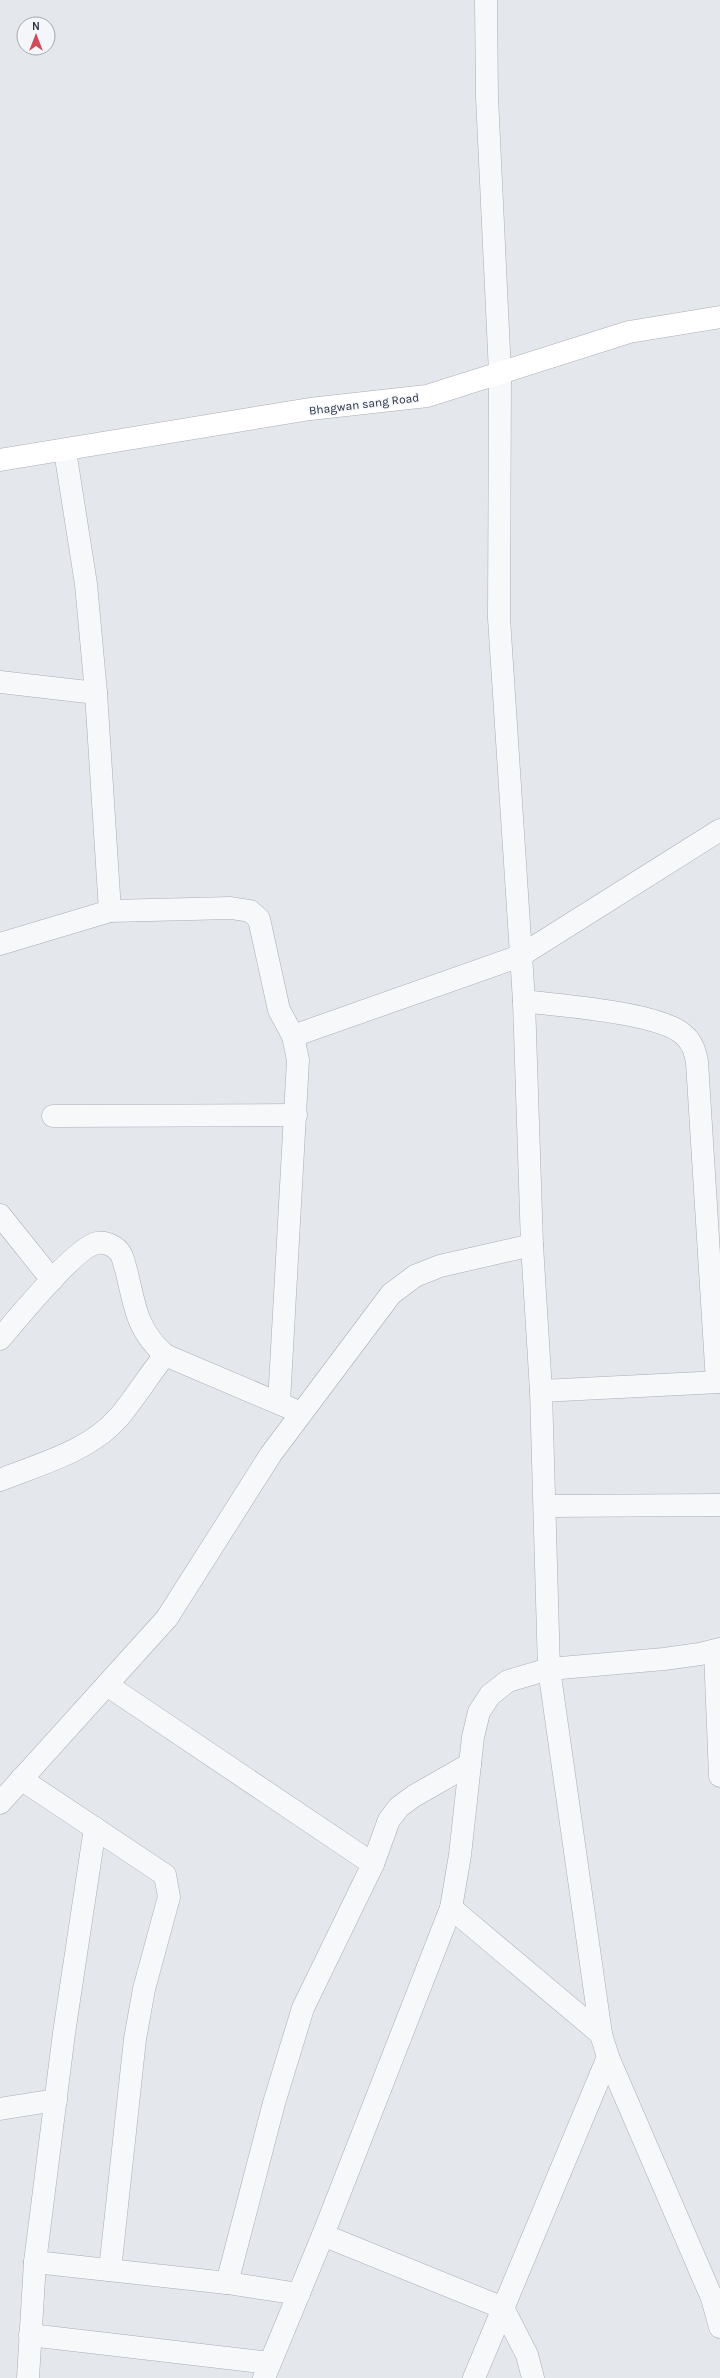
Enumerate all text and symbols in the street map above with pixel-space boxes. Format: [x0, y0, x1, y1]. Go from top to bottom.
north arrow [16, 16, 56, 56]
text: N [32, 20, 40, 33]
street label: Bhagwan sang Road [308, 390, 420, 418]

